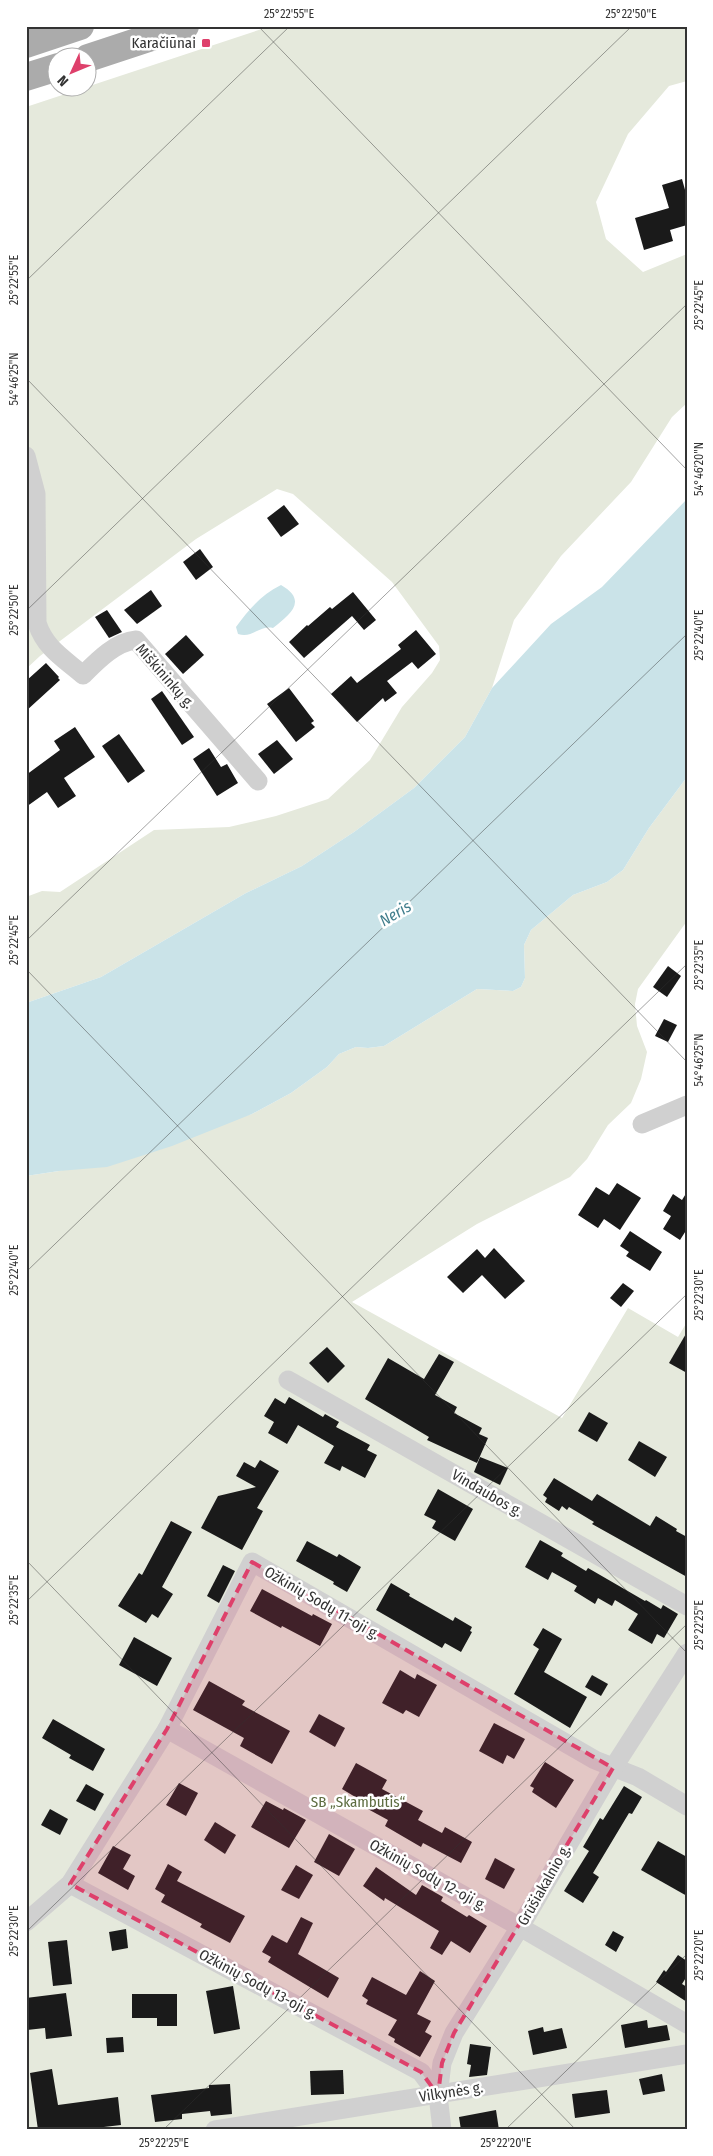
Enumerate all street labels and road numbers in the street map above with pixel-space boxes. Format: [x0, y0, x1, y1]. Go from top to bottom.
street label: Miškininkų g. [132, 640, 198, 712]
street label: Vindaubos g. [448, 1466, 526, 1520]
street label: Ožkinių Sodų 11-oji g. [261, 1563, 383, 1643]
street label: Ožkinių Sodų 12-oji g. [366, 1835, 490, 1915]
street label: Grūšiakalnio g. [514, 1841, 574, 1929]
street label: Ožkinių Sodų 13-oji g. [196, 1945, 320, 2023]
street label: Vilkynės g. [418, 2078, 484, 2106]

